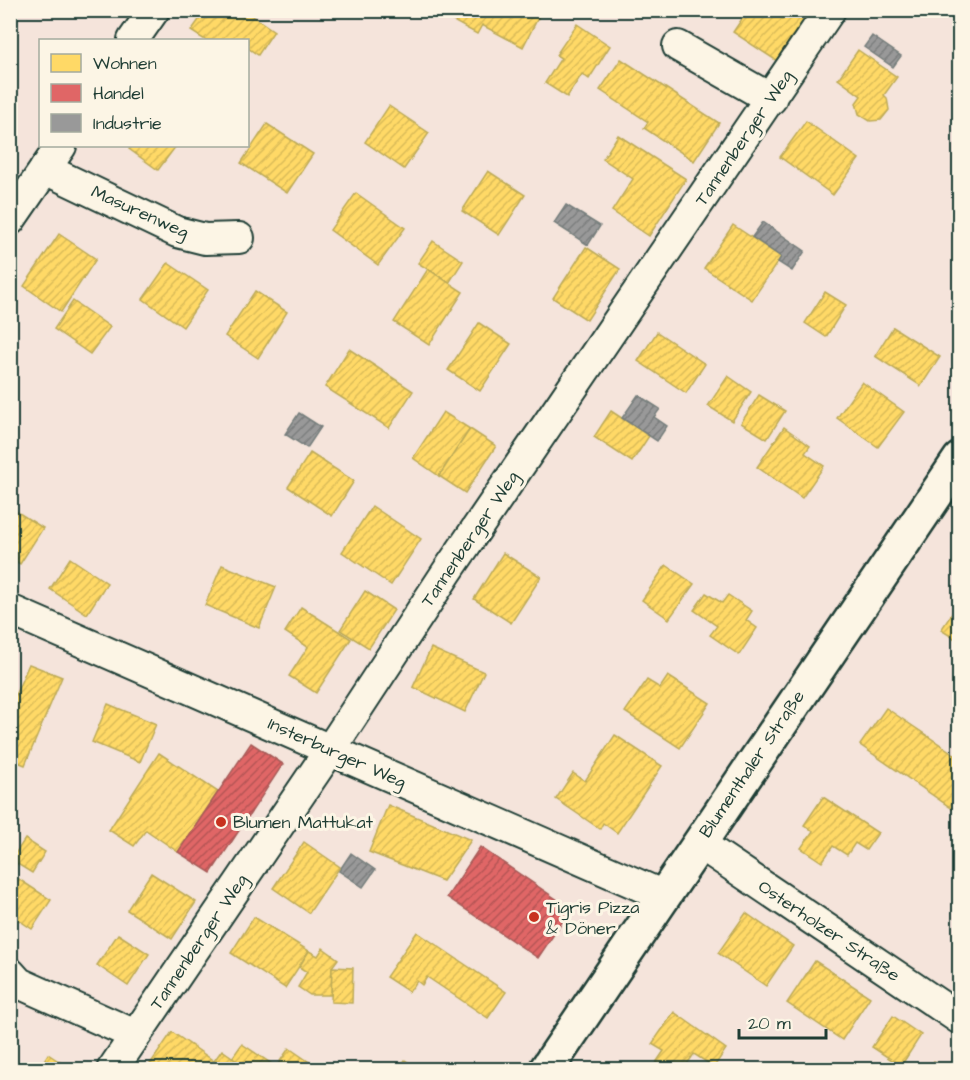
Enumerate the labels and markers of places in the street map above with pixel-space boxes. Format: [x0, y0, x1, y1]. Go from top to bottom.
place label: Blumen Mattukat [233, 810, 374, 835]
marker: Blumen Mattukat [214, 815, 228, 829]
place label: Tigris Pizza & Döner [546, 895, 639, 941]
marker: Tigris Pizza & Döner [527, 910, 541, 924]

